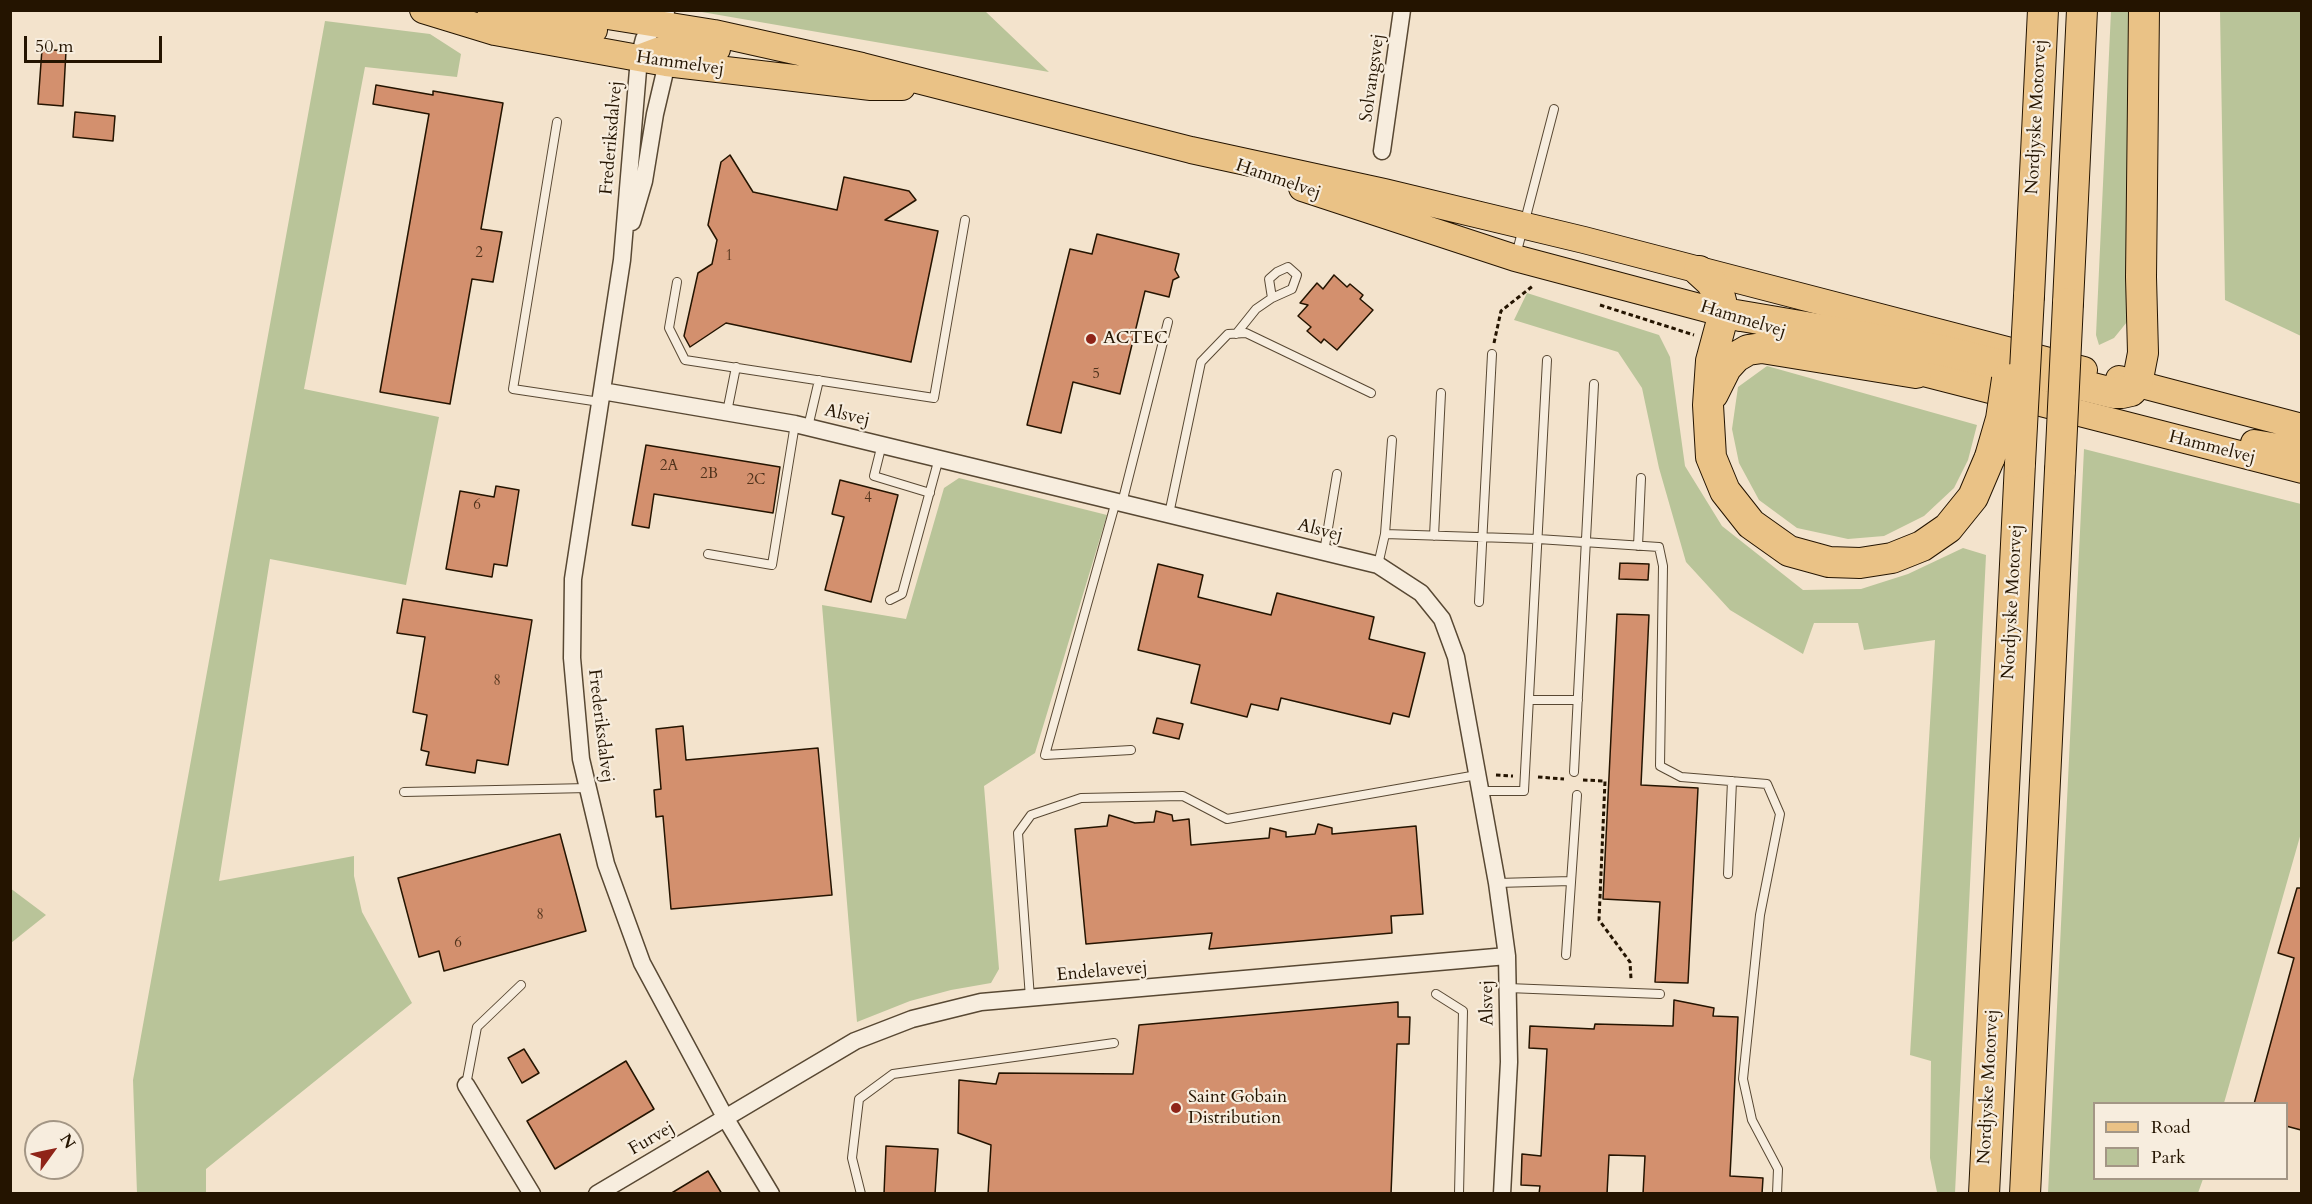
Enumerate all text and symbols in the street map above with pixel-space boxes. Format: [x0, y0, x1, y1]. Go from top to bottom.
scale bar [27, 24, 165, 62]
street label: Solvangsvej [1356, 32, 1390, 124]
text: 50 m [35, 34, 74, 59]
street label: Nordjyske Motorvej [2022, 39, 2052, 195]
street label: Hammelvej [635, 47, 725, 81]
street label: Frederiksdalvej [596, 80, 628, 196]
street label: Hammelvej [1233, 155, 1323, 205]
house number: 2 [475, 245, 483, 263]
house number: 1 [725, 248, 733, 266]
street label: Hammelvej [1698, 297, 1788, 343]
place label: ACTEC [1103, 328, 1168, 350]
marker: ACTEC [1084, 332, 1098, 346]
house number: 5 [1092, 366, 1100, 384]
street label: Alsvej [822, 400, 872, 432]
street label: Hammelvej [2167, 427, 2257, 469]
house number: 2A [660, 458, 678, 476]
house number: 2B [700, 466, 718, 484]
house number: 2C [746, 472, 766, 490]
house number: 4 [864, 490, 872, 508]
house number: 6 [473, 497, 481, 515]
street label: Alsvej [1295, 515, 1345, 547]
street label: Nordjyske Motorvej [1998, 524, 2028, 680]
street label: Frederiksdalvej [582, 668, 618, 784]
house number: 8 [493, 673, 501, 691]
house number: 8 [536, 907, 544, 925]
house number: 6 [454, 935, 462, 953]
street label: Endelavevej [1056, 957, 1148, 987]
street label: Alsvej [1477, 980, 1499, 1026]
street label: Nordjyske Motorvej [1974, 1009, 2004, 1165]
place label: Saint Gobain Distribution [1188, 1087, 1287, 1130]
marker: Saint Gobain Distribution [1169, 1101, 1183, 1115]
legend [2093, 1102, 2288, 1180]
text: Road [2151, 1115, 2191, 1140]
street label: Furvej [625, 1117, 679, 1161]
north arrow [24, 1120, 84, 1180]
text: N [54, 1129, 80, 1153]
text: Park [2151, 1145, 2186, 1170]

